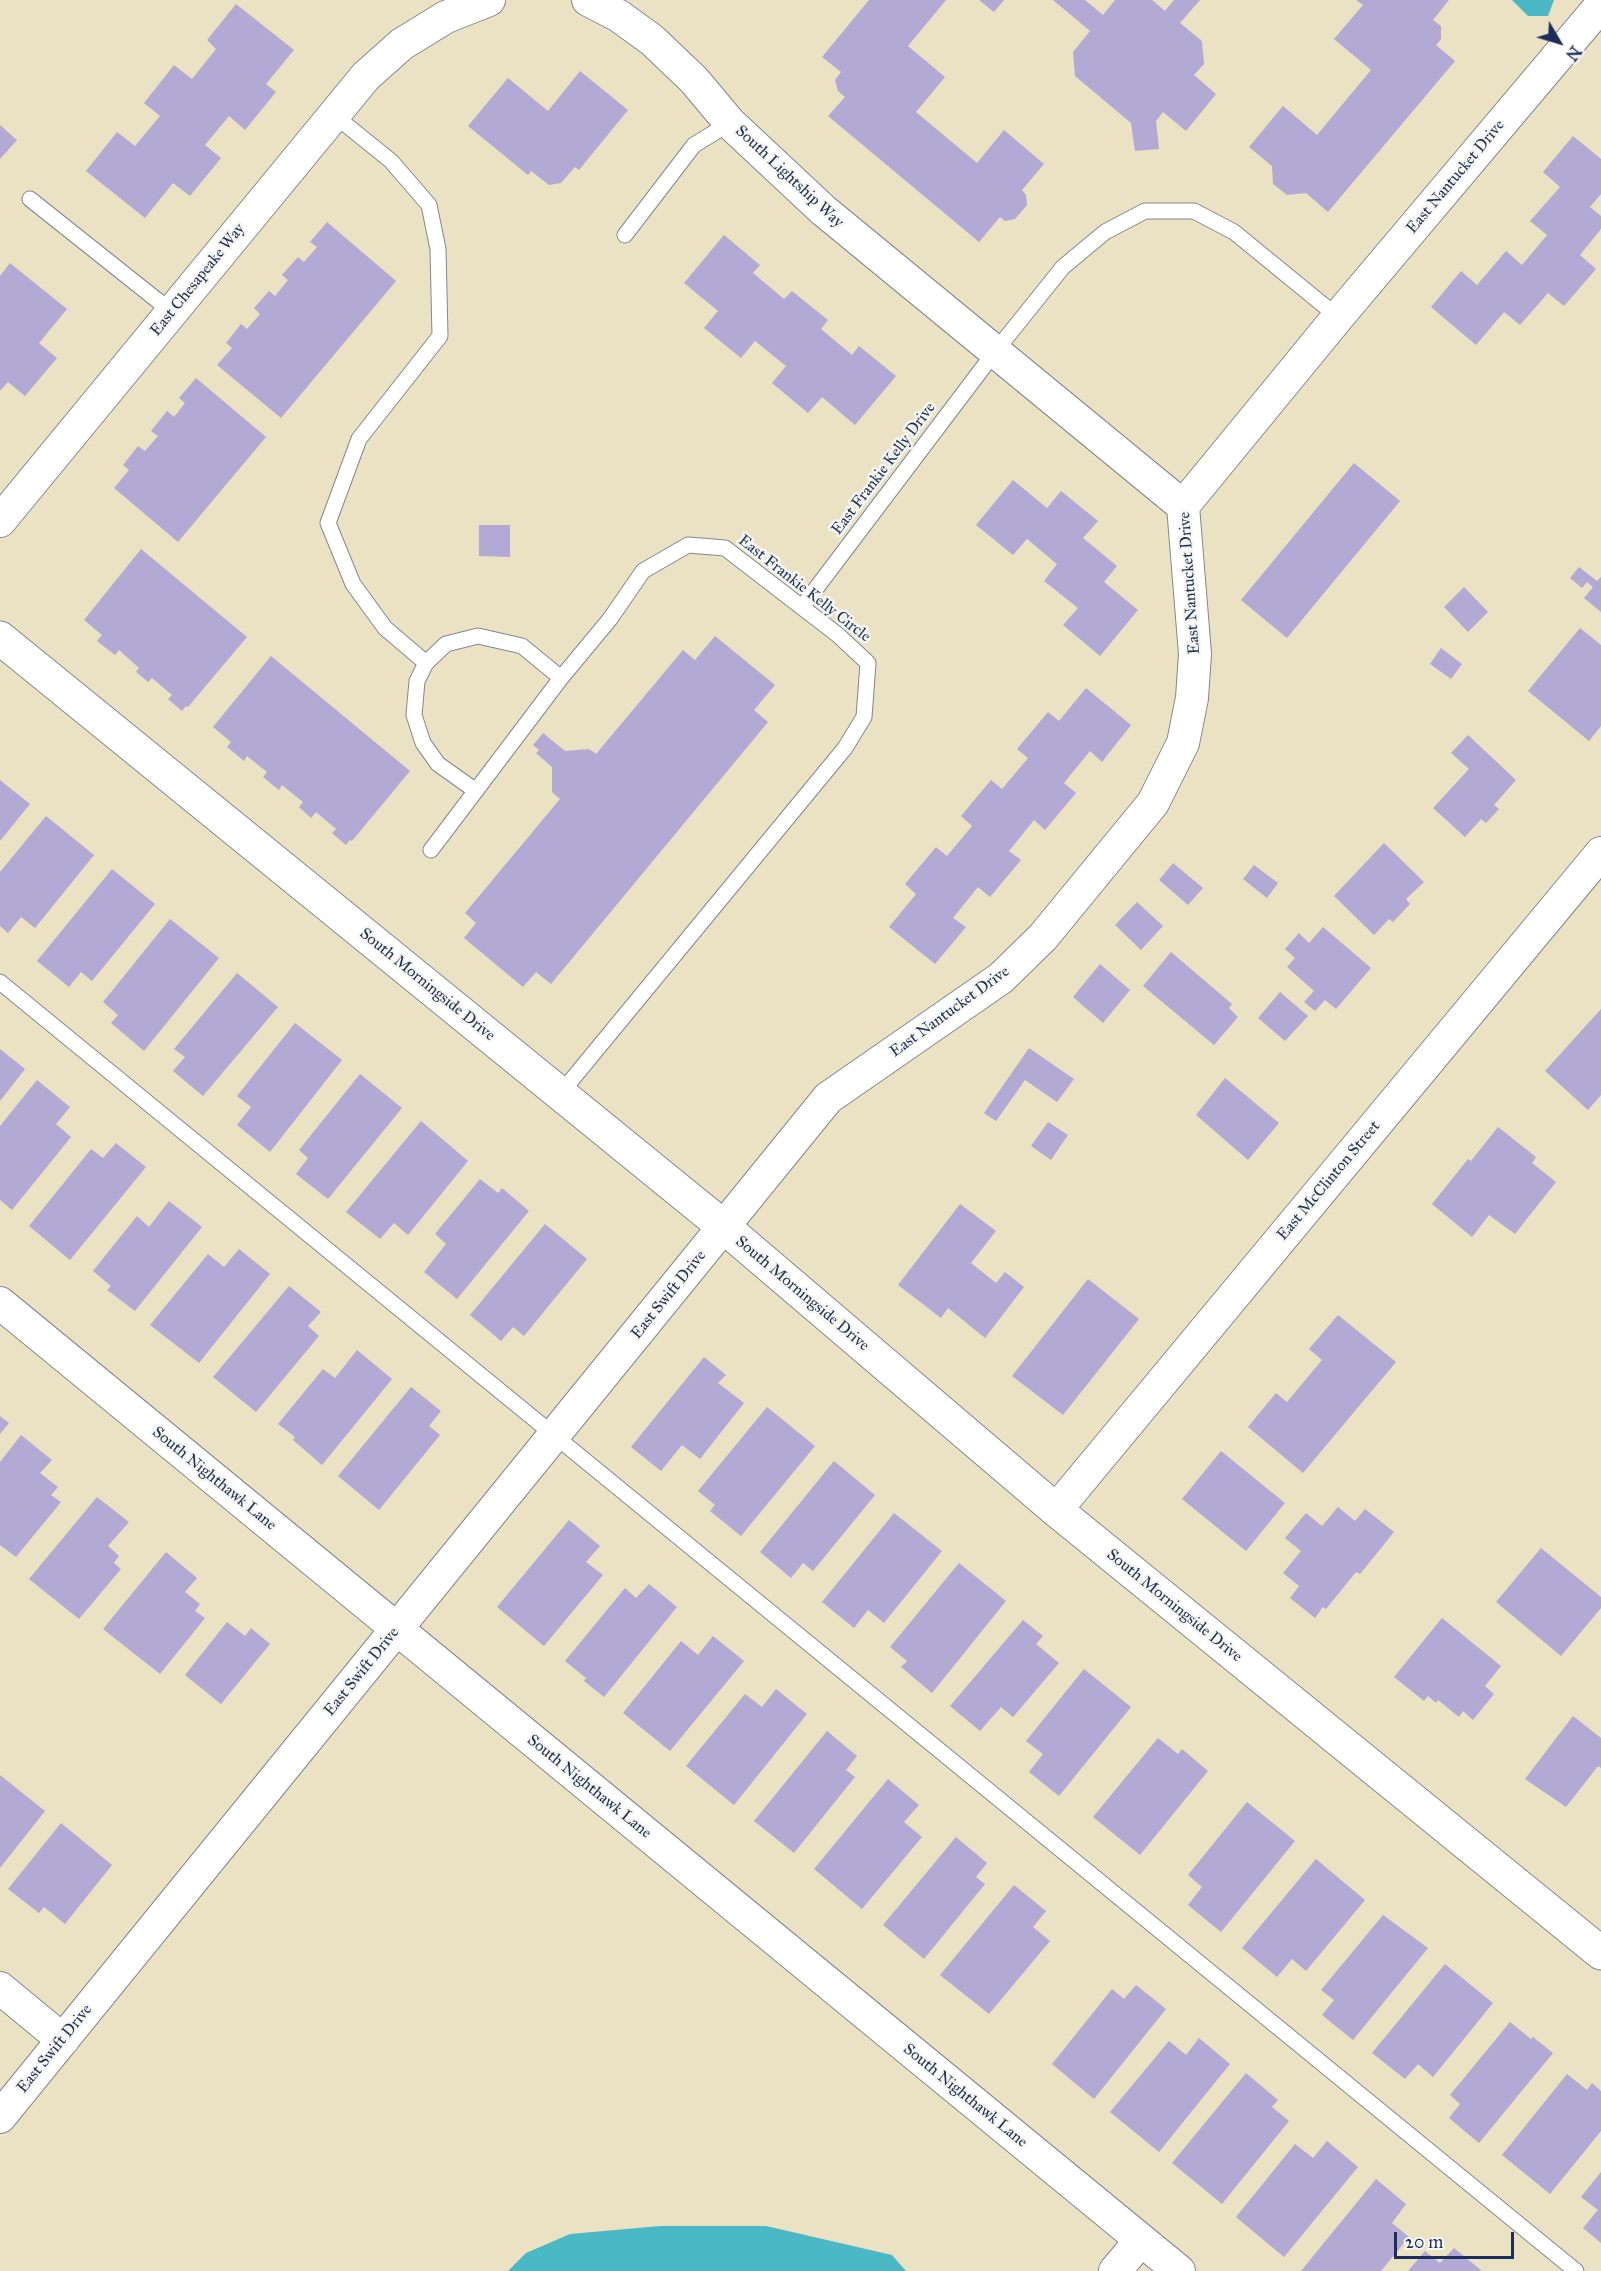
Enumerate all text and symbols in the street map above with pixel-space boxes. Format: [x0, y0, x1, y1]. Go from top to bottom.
north arrow [1529, 12, 1589, 72]
text: N [1562, 42, 1585, 65]
street label: East Nantucket Drive [1403, 116, 1509, 238]
street label: South Lightship Way [731, 122, 847, 232]
street label: East Chesapeake Way [147, 220, 249, 340]
street label: East Frankie Kelly Drive [828, 399, 940, 539]
street label: East Nantucket Drive [1175, 511, 1205, 655]
street label: East Frankie Kelly Circle [734, 531, 874, 647]
street label: South Morningside Drive [355, 924, 499, 1046]
street label: East Nantucket Drive [887, 962, 1013, 1062]
street label: East McClinton Street [1273, 1117, 1385, 1245]
street label: South Morningside Drive [731, 1232, 873, 1356]
street label: East Swift Drive [627, 1247, 711, 1343]
street label: South Nighthawk Lane [148, 1423, 280, 1535]
street label: South Morningside Drive [1102, 1545, 1246, 1667]
street label: East Swift Drive [320, 1624, 404, 1720]
street label: South Nighthawk Lane [523, 1731, 655, 1843]
street label: East Swift Drive [13, 2001, 97, 2097]
street label: South Nighthawk Lane [899, 2040, 1031, 2152]
scale bar [1397, 2220, 1517, 2258]
text: 20 m [1405, 2231, 1443, 2253]

